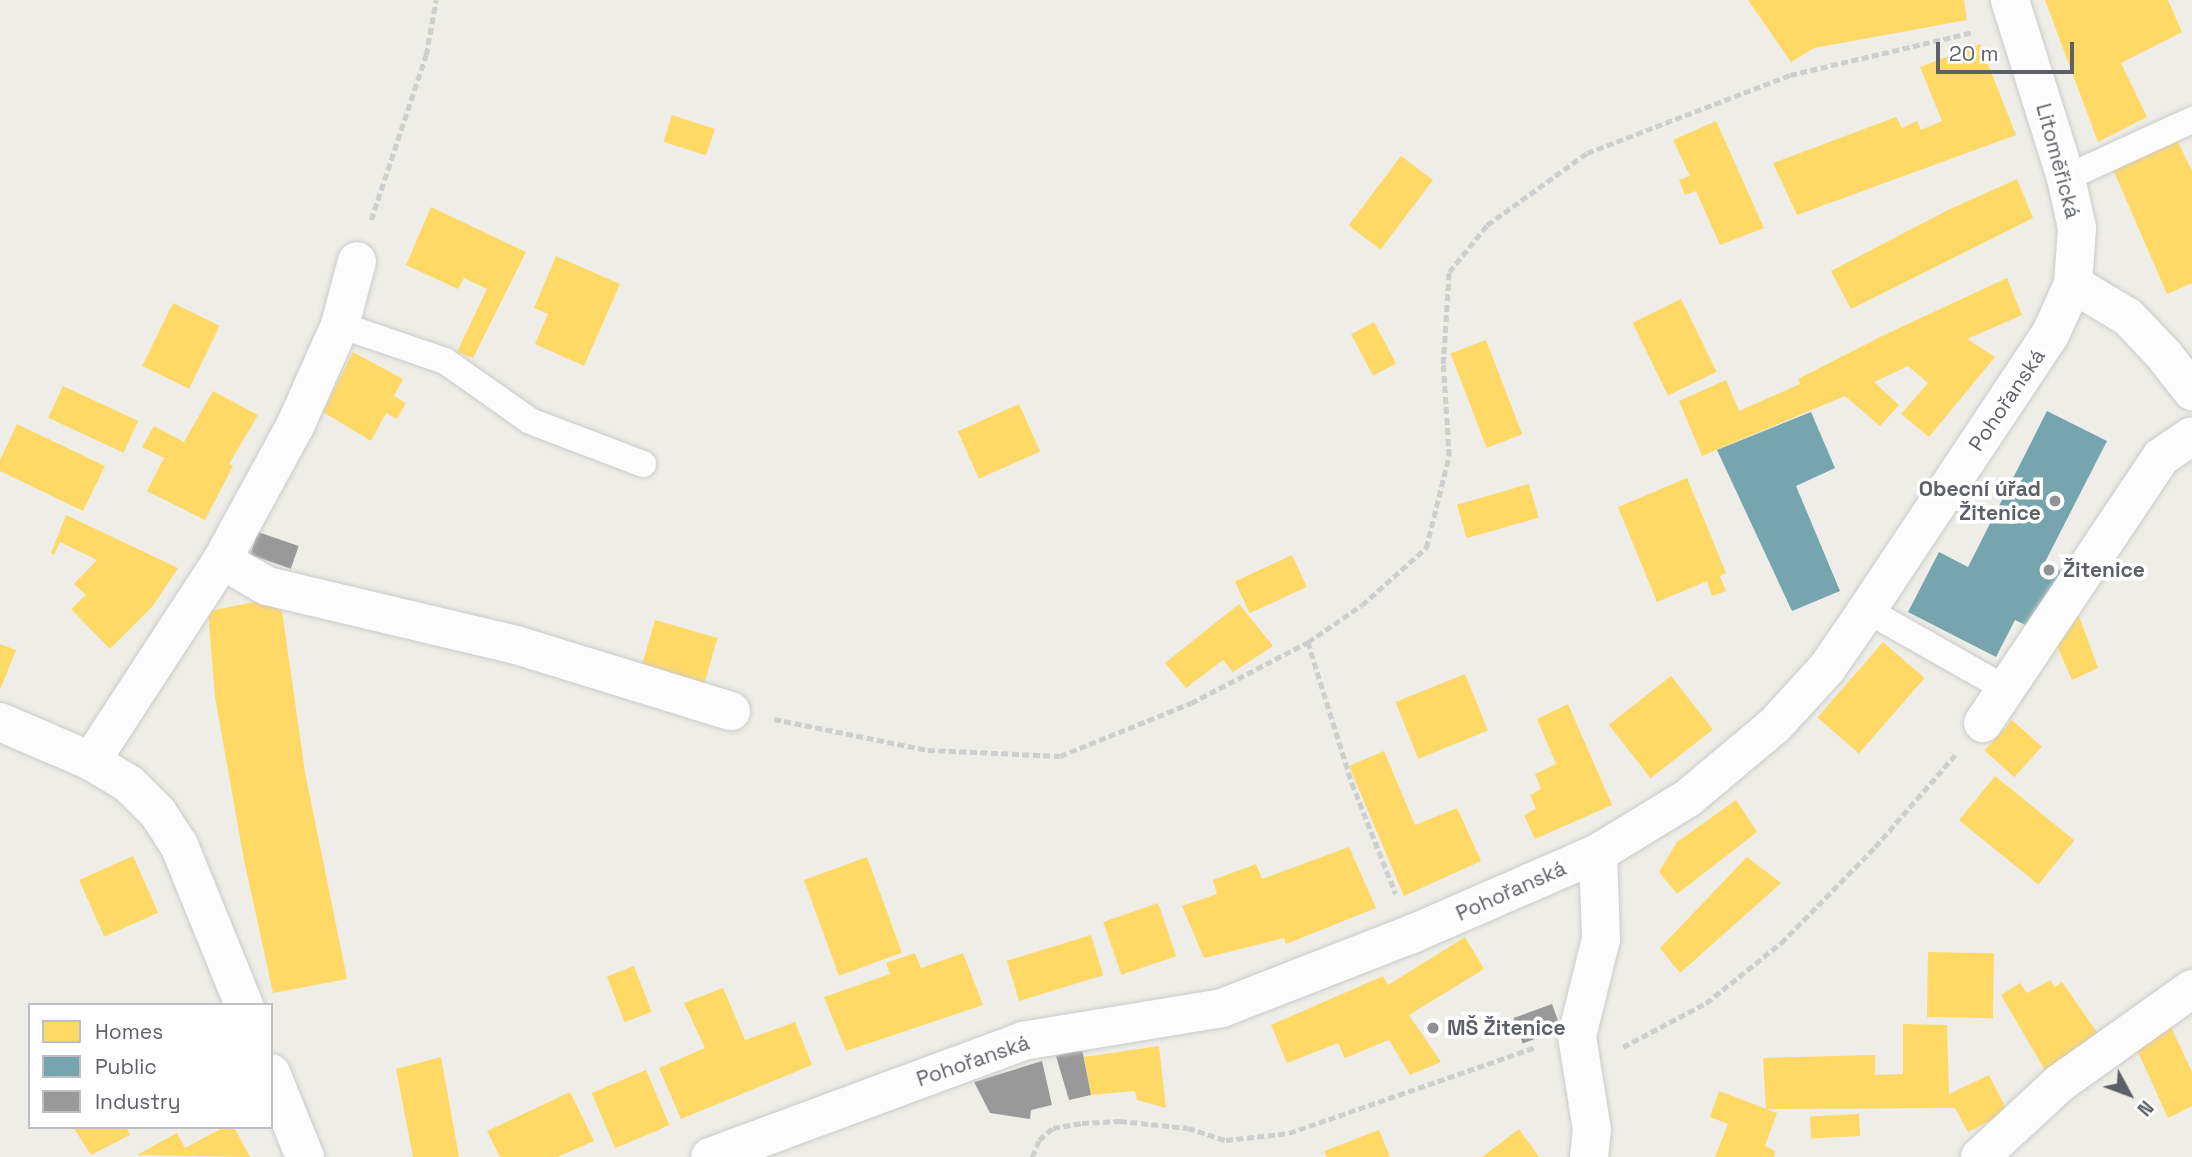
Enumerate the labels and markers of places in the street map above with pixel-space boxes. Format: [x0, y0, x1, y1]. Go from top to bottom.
place label: Obecní úřad Žitenice [1919, 476, 2041, 526]
marker: Obecní úřad Žitenice [2047, 493, 2063, 509]
place label: Žitenice [2063, 557, 2145, 583]
marker: Žitenice [2041, 562, 2057, 578]
place label: MŠ Žitenice [1447, 1015, 1566, 1041]
marker: MŠ Žitenice [1425, 1020, 1441, 1036]

